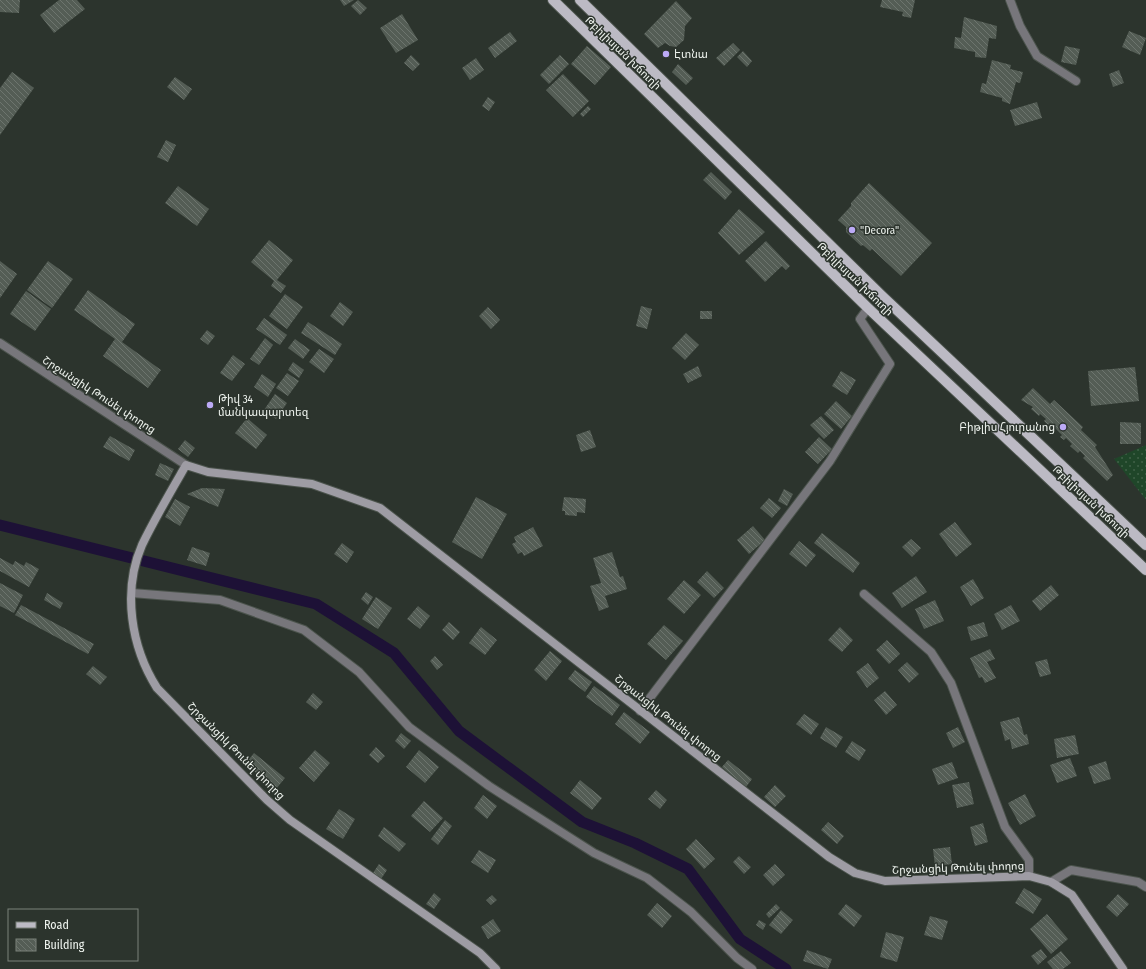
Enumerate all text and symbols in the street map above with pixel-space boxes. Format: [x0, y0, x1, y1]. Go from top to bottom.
street label: Թբիլիսյան խճուղի [582, 13, 664, 93]
place label: Էտնա [674, 48, 708, 61]
marker: Էտնա [661, 49, 671, 59]
place label: "Decora" [860, 224, 899, 237]
marker: "Decora" [847, 225, 857, 235]
street label: Թբիլիսյան խճուղի [814, 239, 896, 319]
street label: Շրջանցիկ Թունել փողոց [40, 354, 158, 436]
place label: Թիվ 34 մանկապարտեզ [218, 393, 310, 419]
marker: Թիվ 34 մանկապարտեզ [205, 400, 215, 410]
place label: Բիթլիս Հյուրանոց [959, 421, 1055, 434]
marker: Բիթլիս Հյուրանոց [1058, 422, 1068, 432]
street label: Թբիլիսյան խճուղի [1050, 463, 1132, 541]
street label: Շրջանցիկ Թունել փողոց [612, 672, 724, 764]
street label: Շրջանցիկ Թունել փողոց [185, 700, 287, 802]
street label: Շրջանցիկ Թունել փողոց [892, 859, 1024, 877]
legend [8, 909, 138, 961]
text: Road [44, 918, 69, 932]
text: Building [44, 938, 85, 952]

